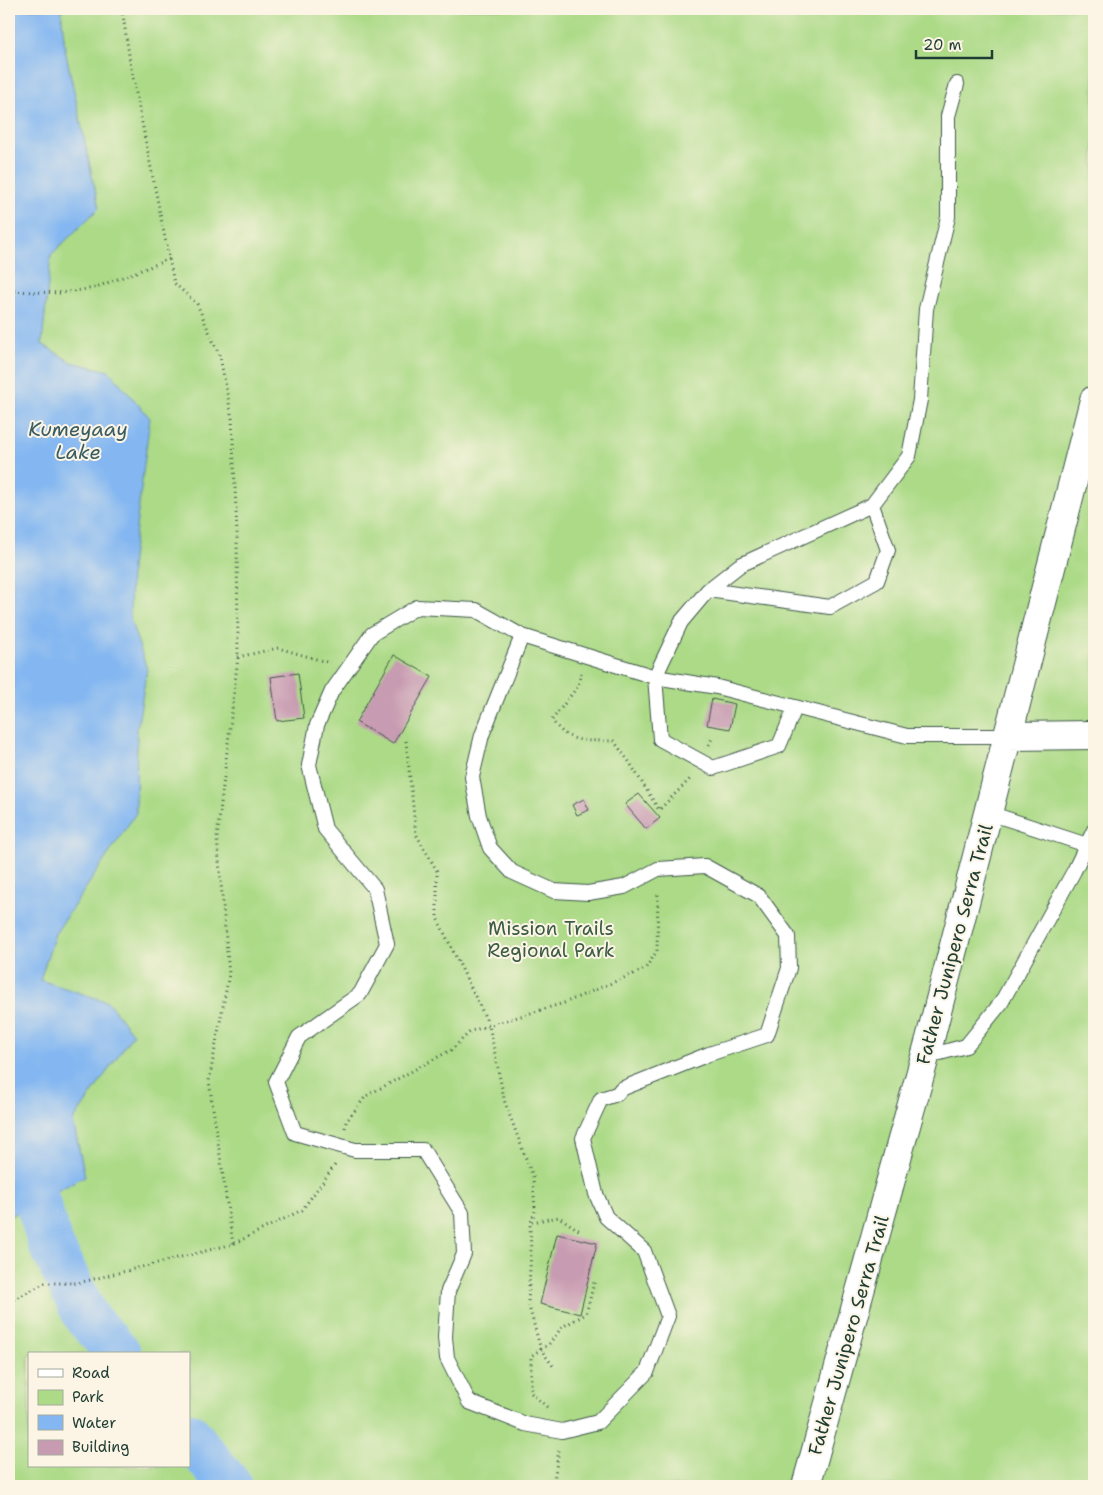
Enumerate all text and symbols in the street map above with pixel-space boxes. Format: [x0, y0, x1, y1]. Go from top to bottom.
scale bar [916, 28, 992, 60]
text: 20 m [923, 35, 962, 55]
water label: Kumeyaay Lake [28, 416, 128, 465]
street label: Father Junipero Serra Trail [910, 821, 999, 1067]
park label: Mission Trails Regional Park [487, 916, 615, 963]
street label: Father Junipero Serra Trail [802, 1212, 895, 1458]
legend [28, 1352, 190, 1468]
text: Road [72, 1363, 110, 1383]
text: Park [72, 1387, 104, 1407]
text: Water [72, 1413, 116, 1433]
text: Building [72, 1437, 129, 1457]

